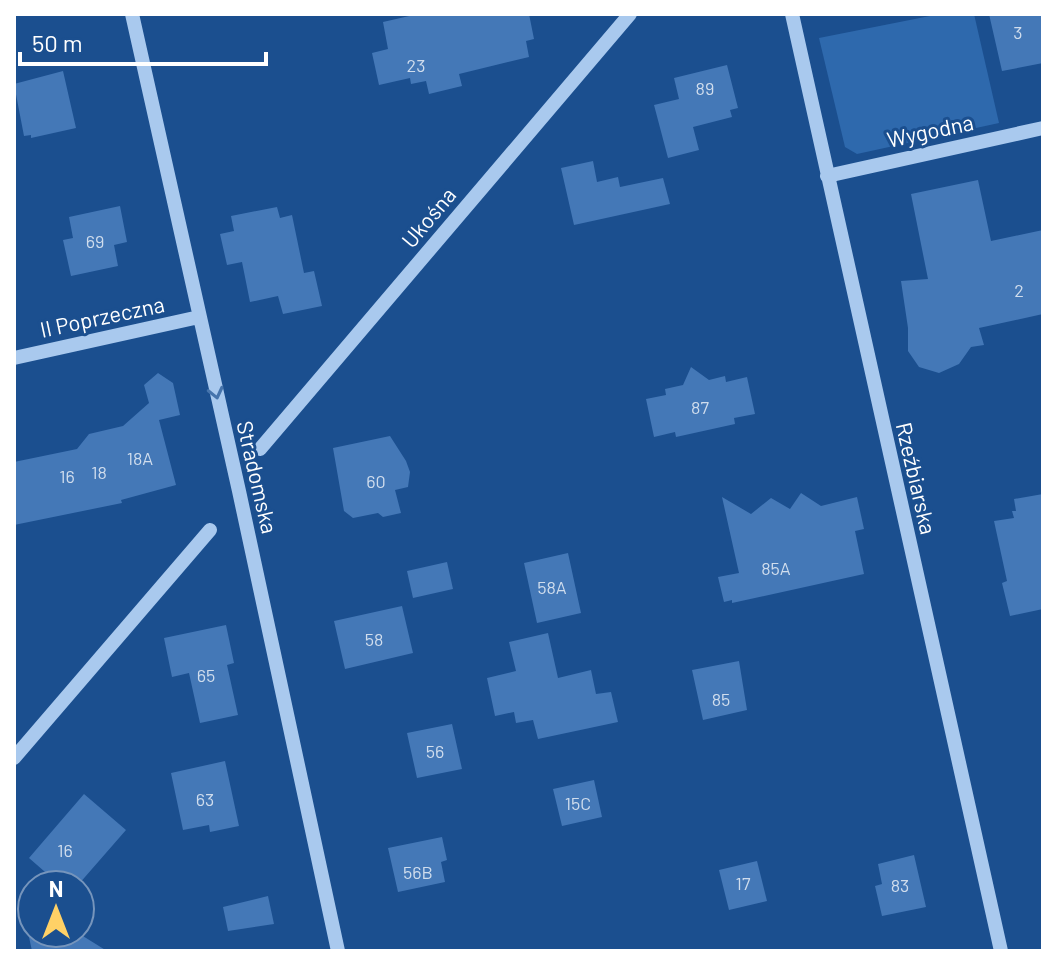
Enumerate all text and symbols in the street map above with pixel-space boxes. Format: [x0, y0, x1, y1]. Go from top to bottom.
scale bar [20, 16, 266, 66]
house number: 3 [1013, 21, 1023, 43]
text: 50 m [32, 28, 83, 57]
house number: 23 [407, 54, 425, 76]
house number: 89 [696, 77, 714, 99]
street label: Wygodna [884, 108, 976, 152]
street label: Ukośna [395, 182, 461, 252]
house number: 69 [86, 230, 104, 252]
house number: 2 [1014, 279, 1024, 301]
street label: II Poprzeczna [37, 290, 167, 342]
one-way arrow [207, 386, 224, 400]
house number: 87 [691, 396, 709, 418]
street label: Stradomska [232, 418, 284, 536]
street label: Rzeźbiarska [891, 419, 943, 537]
house number: 18A [127, 447, 153, 469]
house number: 18 [91, 461, 107, 483]
house number: 16 [59, 465, 75, 487]
house number: 60 [366, 470, 386, 492]
house number: 85A [761, 557, 791, 579]
house number: 58A [537, 576, 567, 598]
house number: 58 [365, 628, 383, 650]
house number: 65 [197, 664, 215, 686]
house number: 85 [712, 688, 730, 710]
house number: 56 [426, 740, 444, 762]
house number: 63 [196, 788, 214, 810]
house number: 15C [565, 792, 591, 814]
house number: 16 [57, 839, 73, 861]
house number: 56B [403, 861, 433, 883]
north arrow [16, 869, 96, 949]
house number: 17 [736, 872, 751, 894]
house number: 83 [891, 874, 909, 896]
text: N [49, 875, 63, 901]

